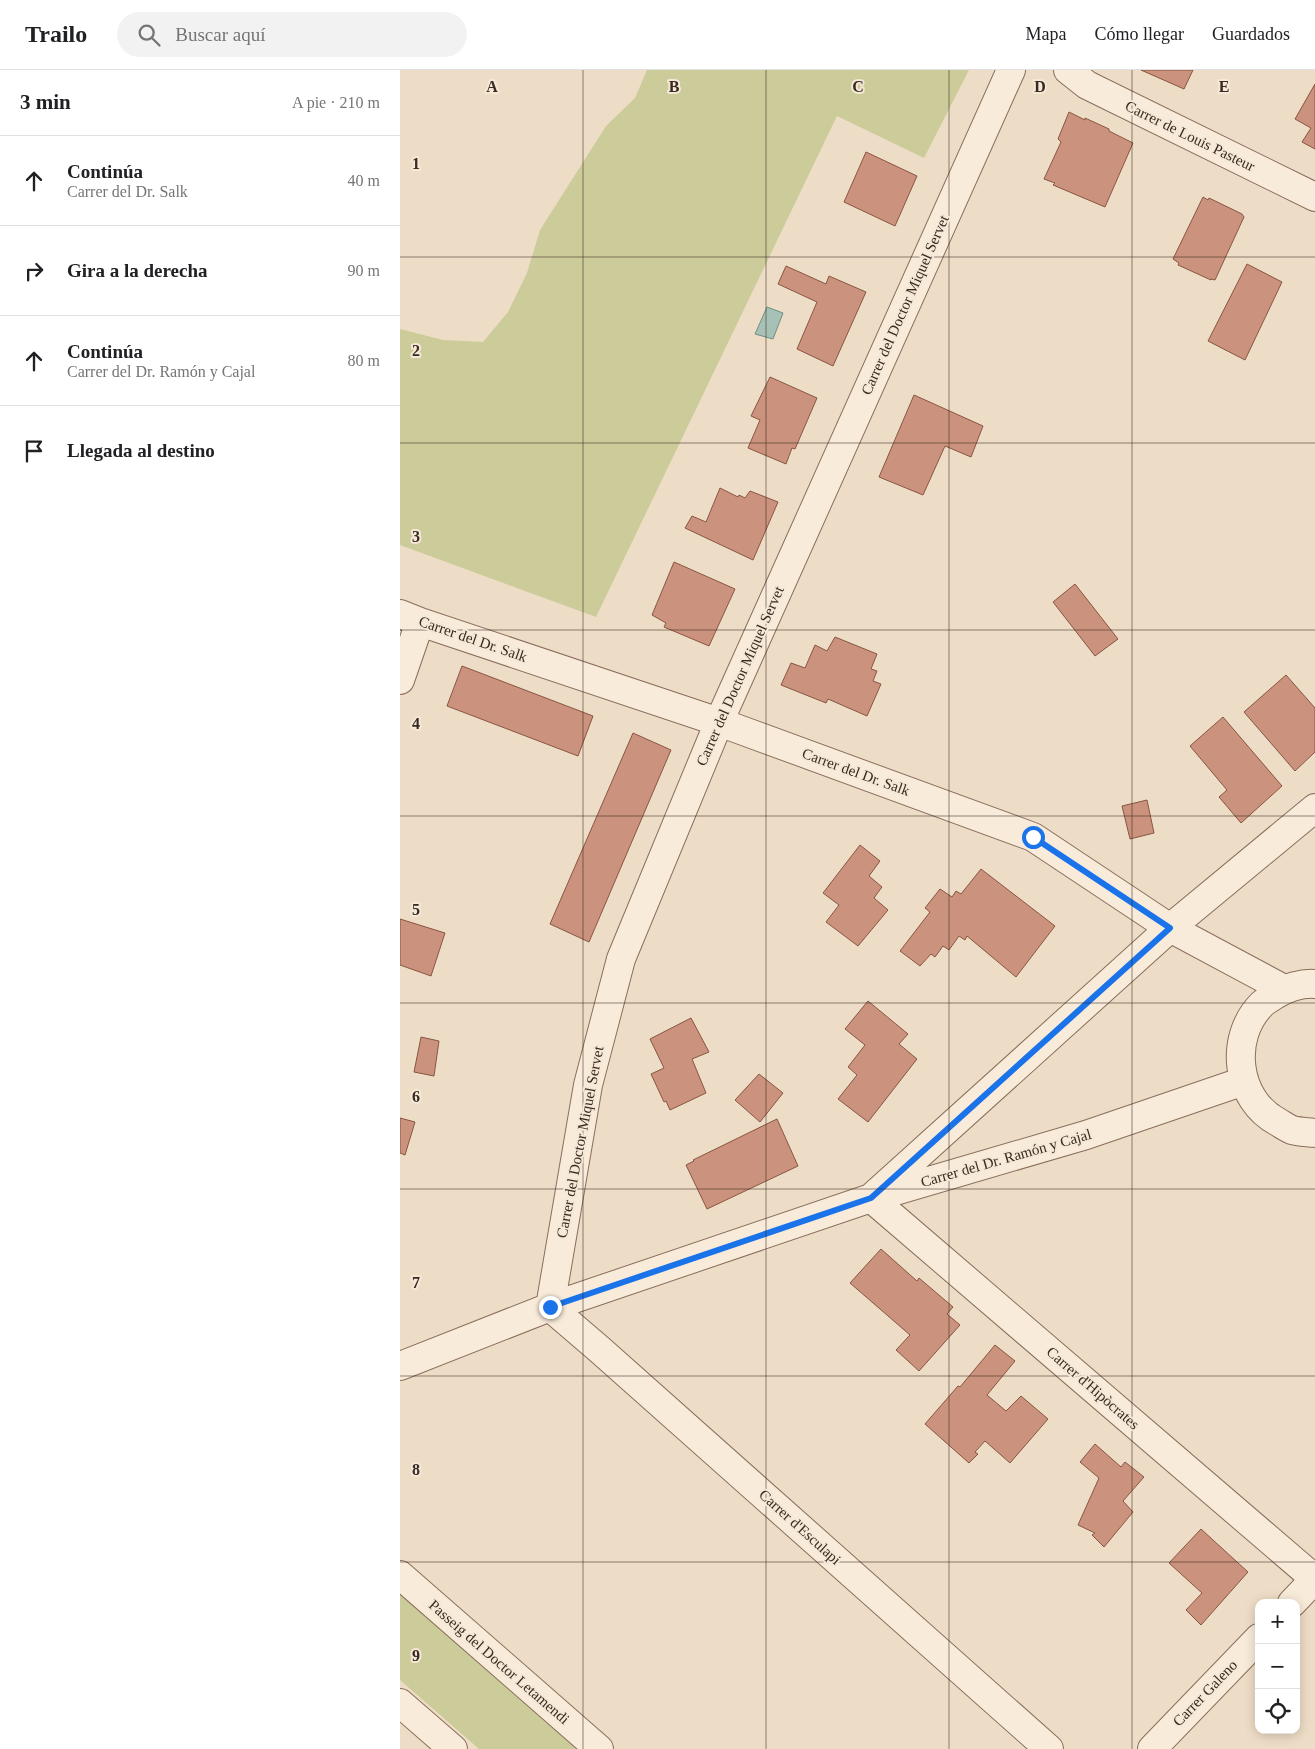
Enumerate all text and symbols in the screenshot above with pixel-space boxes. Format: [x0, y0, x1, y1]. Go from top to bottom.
search box [117, 12, 467, 57]
text: Trailo [25, 21, 87, 47]
icon: search [135, 21, 163, 49]
text: Buscar aquí [175, 24, 265, 45]
text: Mapa [1026, 24, 1067, 44]
text: Cómo llegar [1095, 24, 1184, 44]
text: Guardados [1212, 24, 1290, 44]
text: A [486, 78, 498, 95]
text: B [669, 78, 680, 95]
text: C [852, 78, 864, 95]
text: D [1034, 78, 1046, 95]
text: E [1219, 78, 1229, 95]
text: 3 min [20, 90, 71, 114]
text: A pie · 210 m [292, 94, 380, 111]
street label: Carrer de Louis Pasteur [1123, 98, 1257, 174]
text: 1 [412, 155, 420, 172]
text: Continúa [67, 161, 143, 182]
icon: ahead [20, 167, 48, 195]
text: 40 m [348, 172, 380, 189]
text: Carrer del Dr. Salk [67, 183, 188, 200]
street label: Carrer del Doctor Miquel Servet [858, 212, 952, 397]
icon: right [20, 257, 48, 285]
text: Gira a la derecha [67, 260, 208, 281]
text: 90 m [348, 262, 380, 279]
text: Continúa [67, 341, 143, 362]
text: 2 [412, 342, 420, 359]
icon: ahead [20, 347, 48, 375]
text: 80 m [348, 352, 380, 369]
text: Carrer del Dr. Ramón y Cajal [67, 363, 255, 380]
icon: arrive [20, 437, 48, 465]
text: Llegada al destino [67, 440, 215, 461]
text: 3 [412, 528, 420, 545]
street label: Carrer del Doctor Miquel Servet [693, 583, 787, 768]
street label: Carrer del Dr. Salk [417, 613, 530, 665]
text: 4 [412, 715, 420, 732]
street label: Carrer del Dr. Salk [800, 745, 912, 799]
route start [1022, 826, 1045, 849]
text: 5 [412, 901, 420, 918]
street label: Carrer del Doctor Miquel Servet [554, 1044, 607, 1239]
text: 6 [412, 1088, 420, 1105]
street label: Carrer del Dr. Ramón y Cajal [919, 1126, 1093, 1190]
text: 7 [412, 1274, 420, 1291]
route end [539, 1296, 562, 1319]
street label: Carrer d'Hipòcrates [1044, 1344, 1143, 1433]
text: 8 [412, 1461, 420, 1478]
street label: Carrer d'Esculapi [756, 1486, 844, 1568]
street label: Passeig del Doctor Letamendi [426, 1597, 572, 1727]
map controls [1255, 1599, 1300, 1734]
button: + [1255, 1599, 1300, 1644]
button: − [1255, 1644, 1300, 1689]
text: 9 [412, 1647, 420, 1664]
street label: Carrer Galeno [1170, 1657, 1240, 1729]
button: locate [1255, 1689, 1300, 1734]

